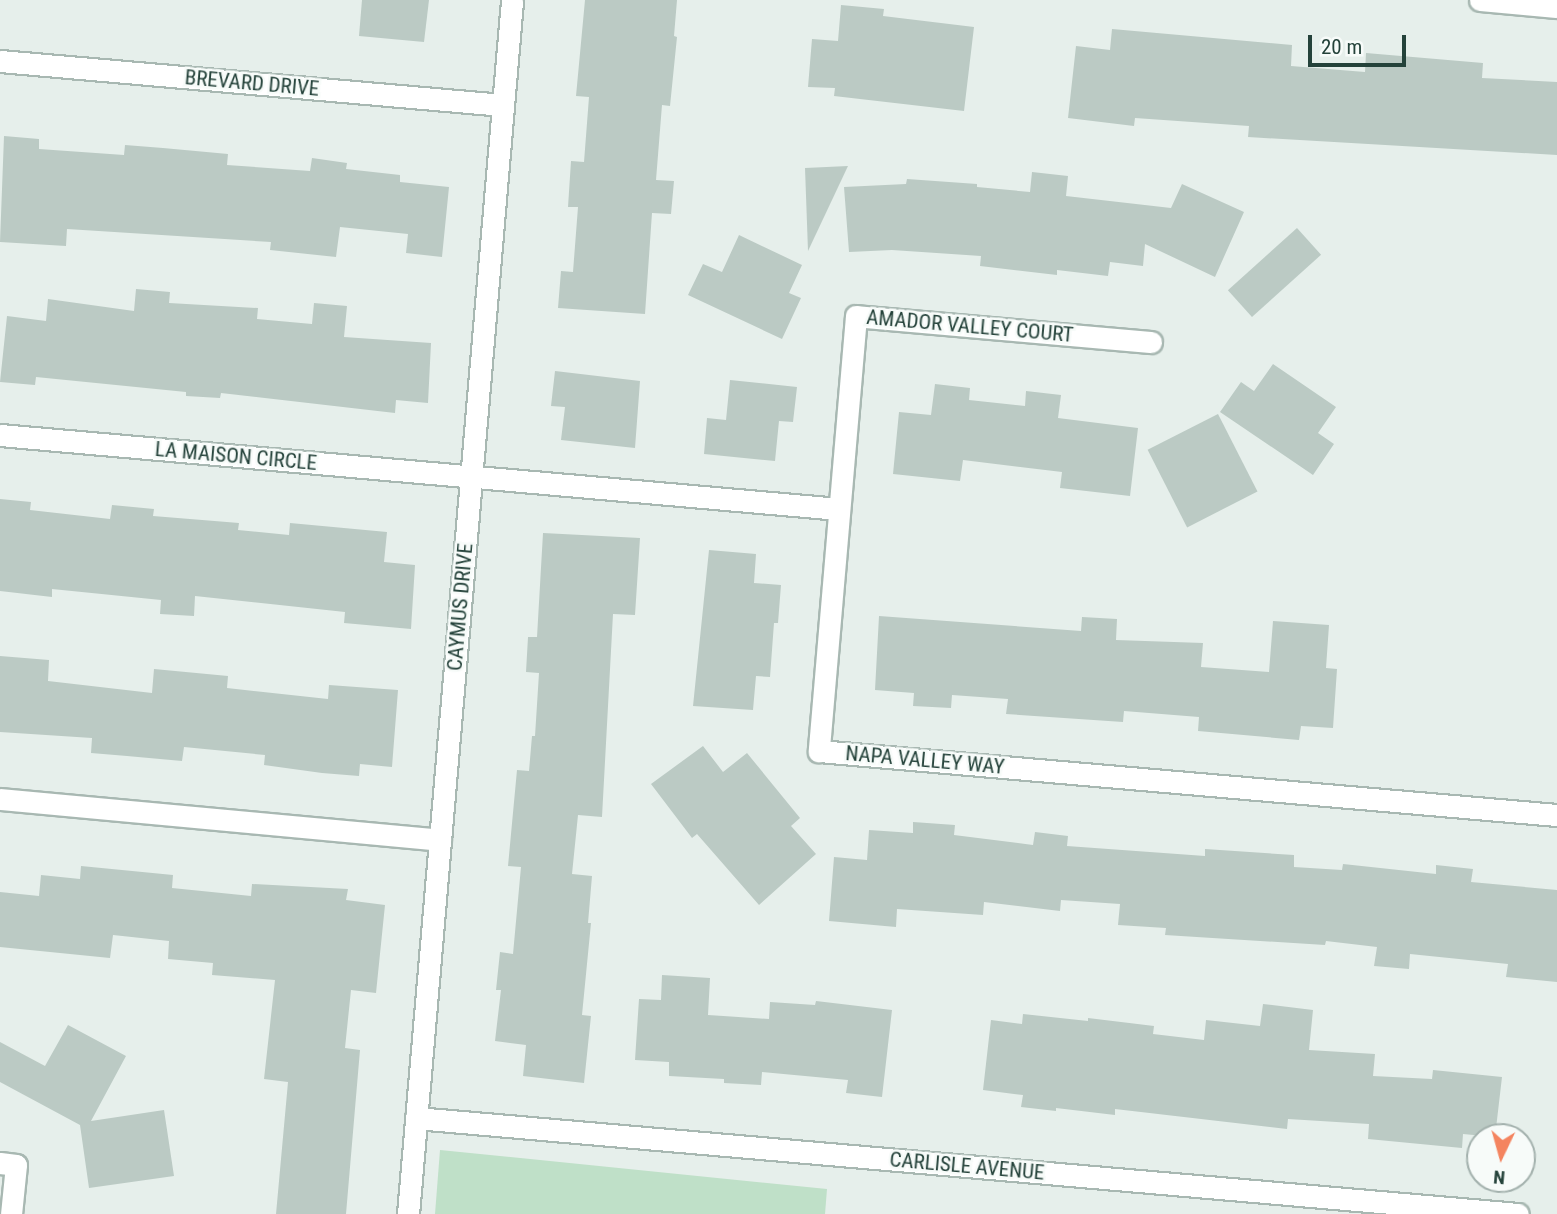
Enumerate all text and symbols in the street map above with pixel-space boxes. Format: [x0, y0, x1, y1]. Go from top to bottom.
scale bar [1312, 21, 1410, 65]
text: 20 m [1321, 35, 1362, 59]
street label: BREVARD DRIVE [184, 65, 320, 101]
street label: AMADOR VALLEY COURT [865, 304, 1075, 348]
street label: LA MAISON CIRCLE [154, 436, 318, 476]
street label: CAYMUS DRIVE [442, 542, 478, 672]
street label: NAPA VALLEY WAY [844, 740, 1006, 780]
north arrow [1466, 1123, 1536, 1193]
street label: CARLISLE AVENUE [889, 1147, 1045, 1185]
text: N [1493, 1165, 1506, 1189]

